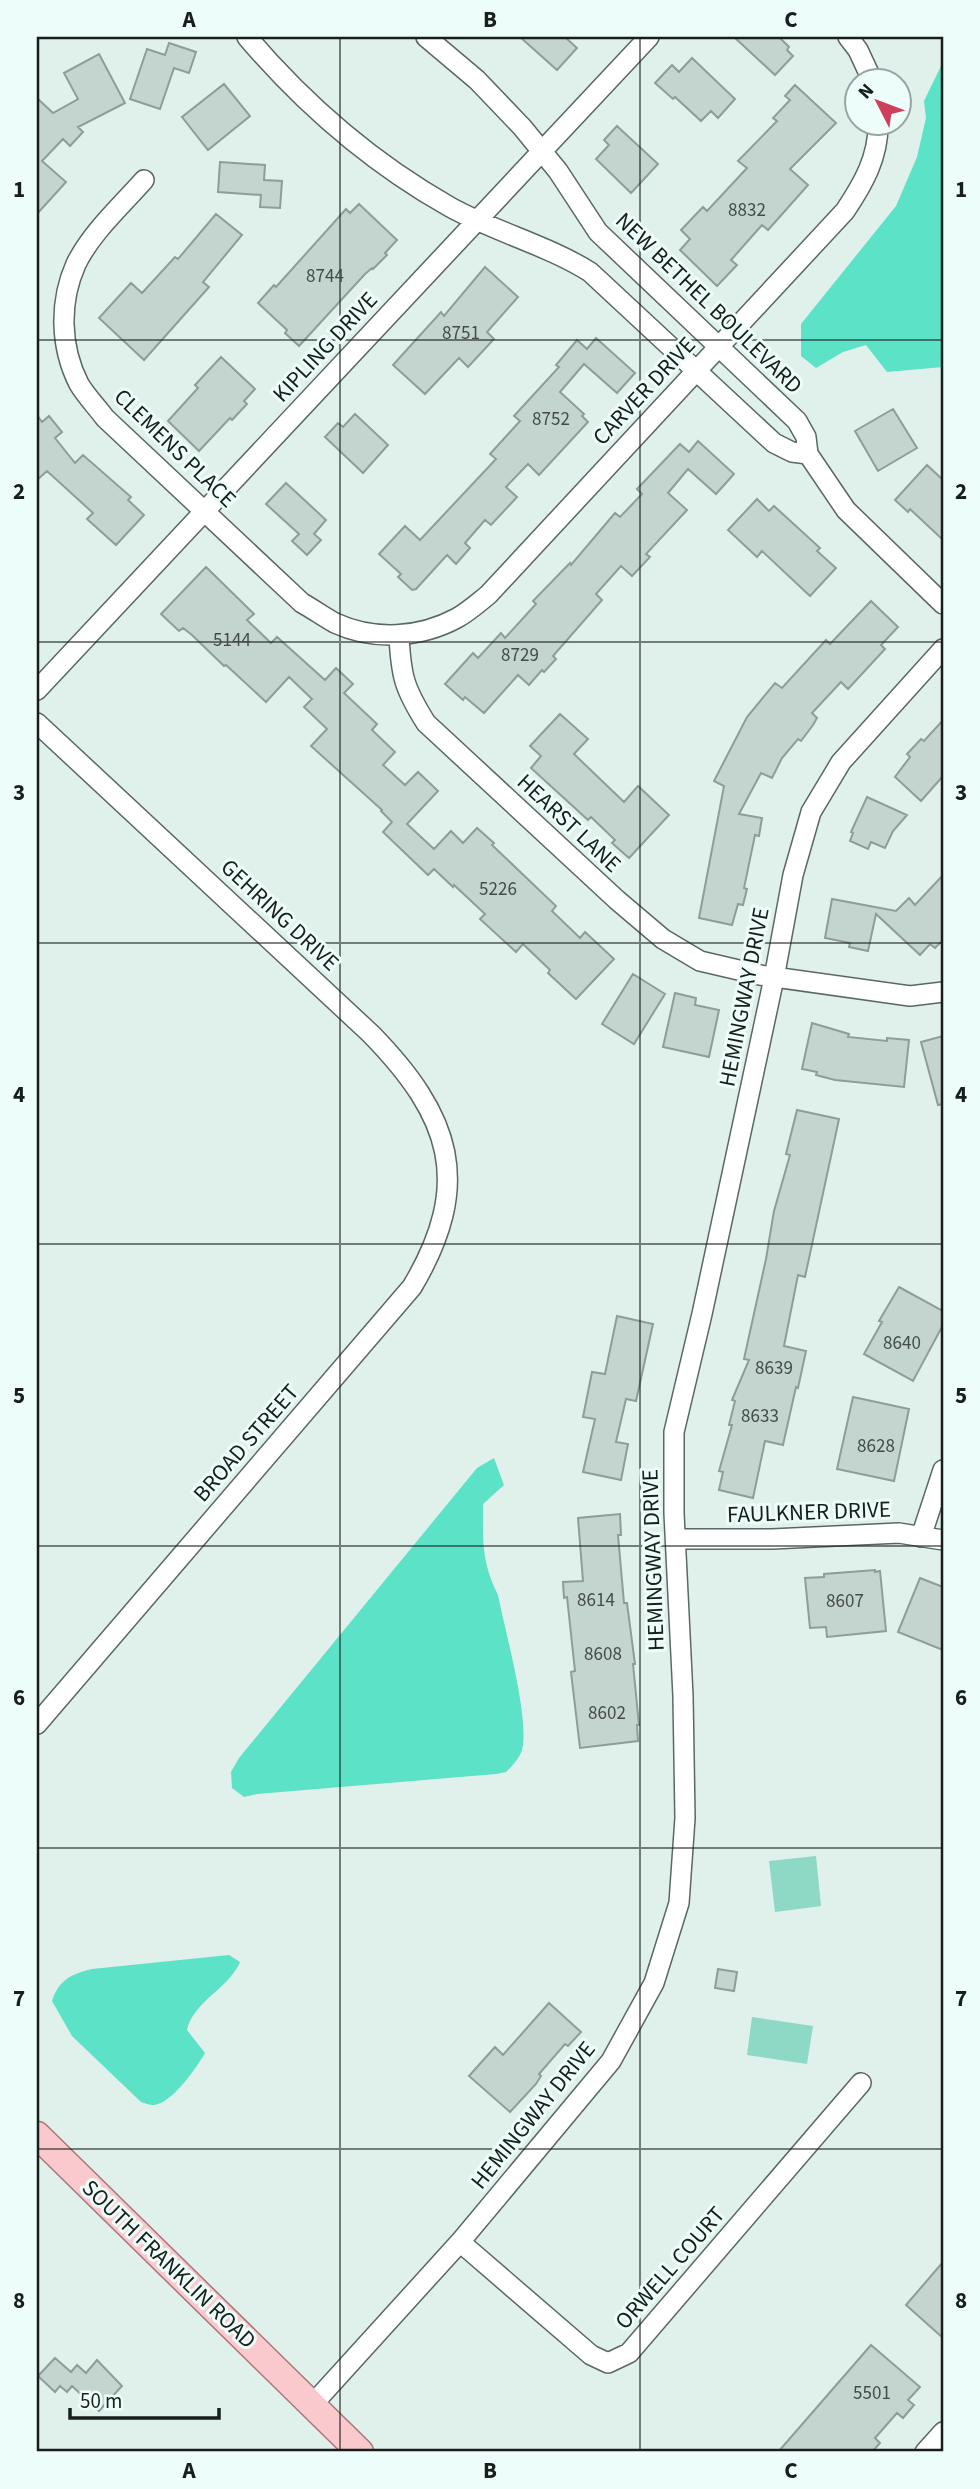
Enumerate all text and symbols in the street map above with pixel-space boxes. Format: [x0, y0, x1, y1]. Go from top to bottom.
text: A [181, 3, 196, 36]
text: B [483, 3, 497, 36]
text: C [784, 3, 798, 36]
north arrow [844, 66, 914, 136]
text: N [852, 78, 881, 105]
text: 1 [13, 173, 25, 206]
text: 1 [955, 173, 967, 206]
house number: 8832 [728, 197, 766, 224]
street label: NEW BETHEL BOULEVARD [608, 205, 810, 401]
house number: 8744 [306, 263, 344, 290]
street label: KIPLING DRIVE [265, 284, 385, 410]
house number: 8751 [442, 320, 480, 347]
street label: CARVER DRIVE [585, 329, 703, 453]
street label: CLEMENS PLACE [106, 381, 244, 515]
house number: 8752 [532, 406, 570, 433]
text: 2 [13, 475, 25, 508]
text: 2 [955, 475, 967, 508]
house number: 5144 [213, 627, 251, 654]
house number: 8729 [501, 642, 539, 669]
street label: HEARST LANE [510, 766, 628, 880]
text: 3 [13, 776, 25, 809]
text: 3 [955, 776, 967, 809]
street label: GEHRING DRIVE [213, 851, 347, 979]
house number: 5226 [479, 876, 517, 903]
street label: HEMINGWAY DRIVE [710, 905, 778, 1089]
text: 4 [13, 1078, 25, 1111]
text: 4 [955, 1078, 967, 1111]
house number: 8640 [883, 1330, 921, 1357]
house number: 8639 [755, 1355, 793, 1382]
street label: BROAD STREET [185, 1377, 307, 1509]
text: 5 [13, 1379, 25, 1412]
text: 5 [955, 1379, 967, 1412]
house number: 8633 [741, 1403, 779, 1430]
house number: 8628 [857, 1433, 895, 1460]
street label: HEMINGWAY DRIVE [633, 1469, 673, 1651]
street label: FAULKNER DRIVE [727, 1493, 891, 1531]
house number: 8614 [577, 1587, 615, 1614]
house number: 8607 [826, 1588, 864, 1615]
house number: 8608 [584, 1641, 622, 1668]
text: 6 [13, 1681, 25, 1714]
text: 6 [955, 1681, 967, 1714]
house number: 8602 [588, 1700, 626, 1727]
text: 7 [13, 1982, 25, 2015]
text: 7 [955, 1982, 967, 2015]
street label: HEMINGWAY DRIVE [463, 2034, 603, 2196]
street label: SOUTH FRANKLIN ROAD [75, 2172, 263, 2356]
street label: ORWELL COURT [607, 2199, 733, 2337]
text: 8 [13, 2284, 25, 2317]
text: 8 [955, 2284, 967, 2317]
scale bar [70, 2377, 219, 2421]
house number: 5501 [853, 2380, 891, 2407]
text: 50 m [80, 2386, 122, 2416]
text: A [181, 2454, 196, 2487]
text: B [483, 2454, 497, 2487]
text: C [784, 2454, 798, 2487]

